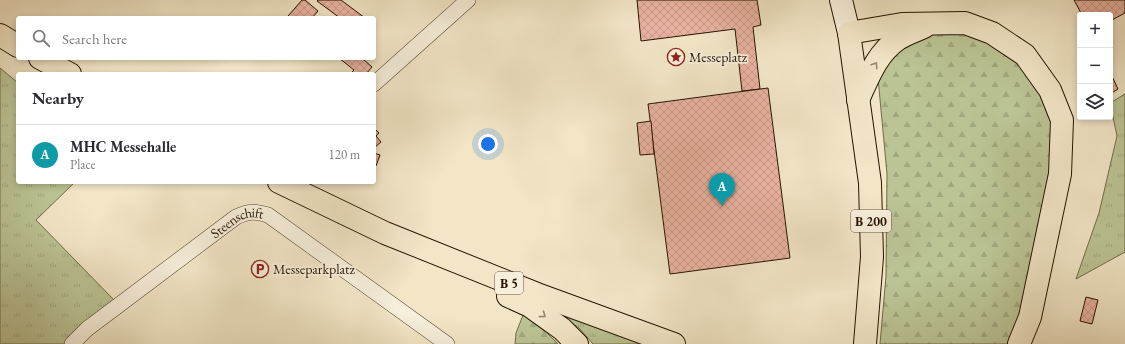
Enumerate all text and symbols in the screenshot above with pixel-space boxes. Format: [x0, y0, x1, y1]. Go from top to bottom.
map controls [1077, 12, 1113, 120]
button: + [1077, 12, 1113, 48]
search box [16, 16, 376, 60]
icon: search [30, 27, 52, 49]
text: Search here [62, 29, 127, 48]
place icon: Messeplatz [666, 47, 686, 67]
place label: Messeplatz [689, 48, 748, 66]
button: − [1077, 48, 1113, 84]
one-way arrow [870, 62, 877, 69]
button: layers [1077, 84, 1113, 120]
text: Nearby [32, 87, 84, 109]
your location [478, 134, 498, 154]
text: MHC Messehalle [70, 137, 176, 156]
text: A [40, 146, 50, 163]
text: 120 m [329, 146, 360, 163]
text: Place [70, 156, 96, 173]
pin: A [709, 173, 735, 206]
street label: Steenschift [207, 203, 266, 242]
road number: B 200 [851, 210, 891, 232]
parking icon: Messeparkplatz [250, 259, 270, 279]
place label: Messeparkplatz [273, 260, 356, 278]
road number: B 5 [495, 272, 523, 294]
one-way arrow [539, 310, 546, 318]

